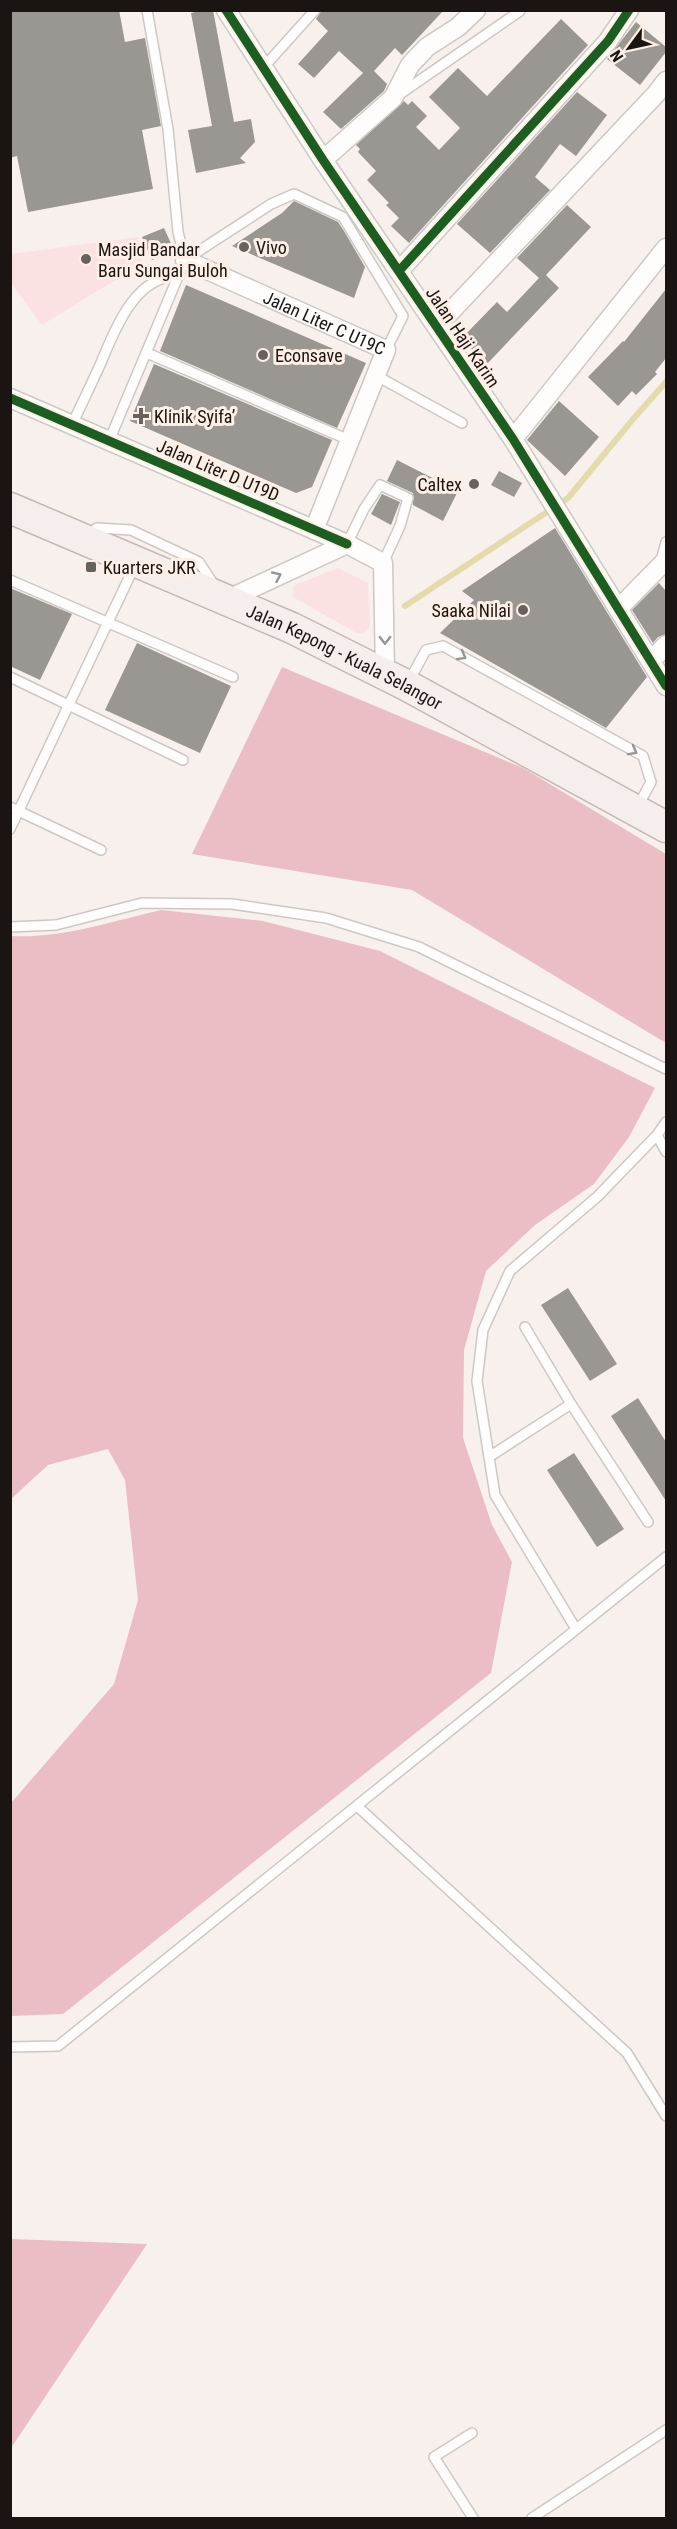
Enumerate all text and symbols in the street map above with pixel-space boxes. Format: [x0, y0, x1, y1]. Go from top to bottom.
north arrow [599, 18, 659, 78]
text: N [606, 47, 627, 65]
place label: Vivo [256, 237, 287, 258]
place label: Masjid Bandar Baru Sungai Buloh [98, 239, 228, 281]
marker: Vivo [237, 240, 251, 254]
marker: Masjid Bandar Baru Sungai Buloh [79, 252, 93, 266]
street label: Jalan Haji Karim [422, 283, 504, 391]
street label: Jalan Liter C U19C [260, 286, 389, 359]
place label: Econsave [275, 345, 343, 366]
marker: Econsave [256, 348, 270, 362]
place label: Klinik Syifa’ [154, 406, 235, 427]
marker: Klinik Syifa’ [132, 407, 150, 425]
street label: Jalan Liter D U19D [153, 435, 283, 505]
place label: Caltex [417, 474, 462, 495]
marker: Caltex [467, 477, 481, 491]
place label: Kuarters JKR [103, 557, 196, 578]
marker: Kuarters JKR [84, 560, 98, 574]
one-way arrow [271, 572, 282, 584]
street label: Jalan Kepong - Kuala Selangor [243, 599, 447, 714]
place label: Saaka Nilai [431, 600, 511, 621]
marker: Saaka Nilai [516, 603, 530, 617]
one-way arrow [379, 636, 391, 645]
one-way arrow [456, 649, 467, 660]
one-way arrow [627, 744, 637, 755]

